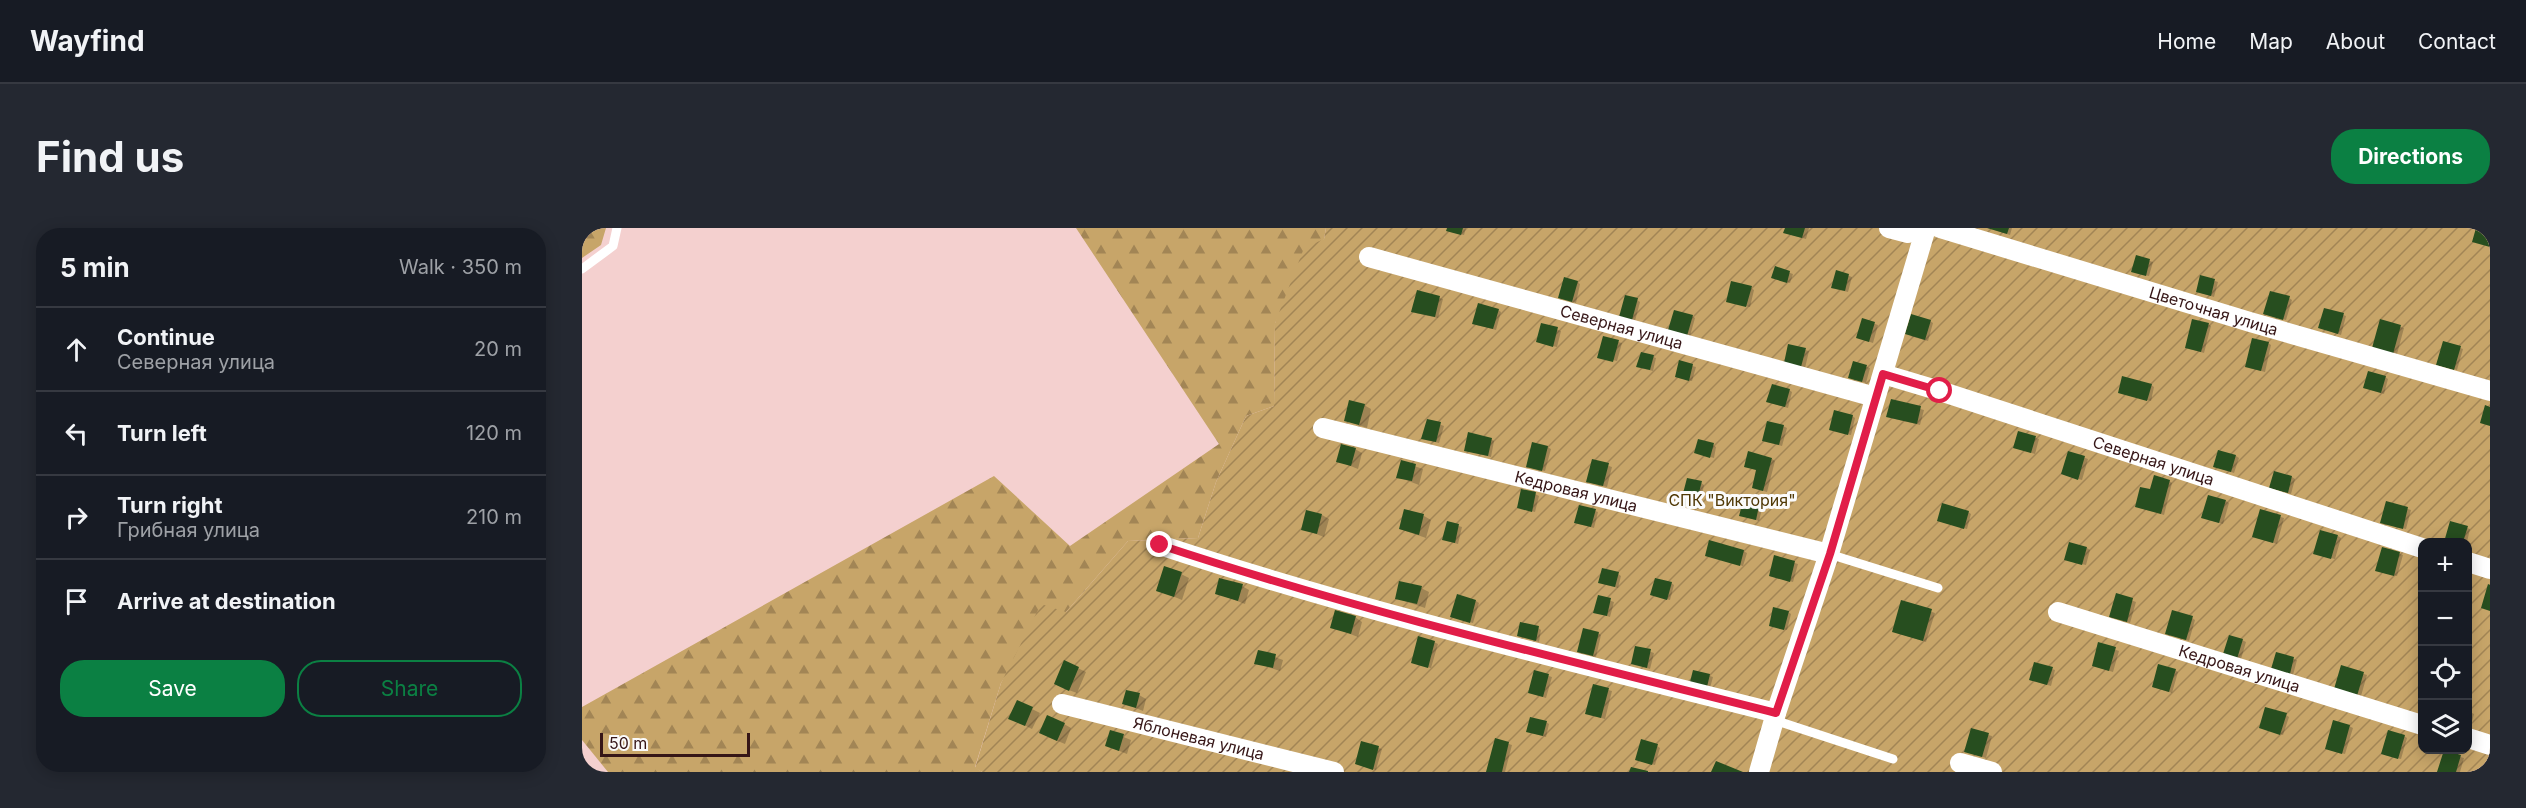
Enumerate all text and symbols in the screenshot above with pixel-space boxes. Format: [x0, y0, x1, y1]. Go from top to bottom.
text: Wayfind [30, 24, 145, 58]
text: Home [2157, 29, 2216, 54]
text: Map [2249, 29, 2293, 54]
text: About [2326, 29, 2385, 54]
text: Contact [2418, 29, 2496, 54]
button: Directions [2331, 129, 2490, 184]
text: Find us [36, 131, 184, 182]
text: 5 min [60, 252, 130, 283]
text: Walk · 350 m [399, 255, 522, 279]
street label: Цветочная улица [2147, 282, 2280, 340]
street label: Северная улица [1558, 300, 1685, 353]
text: Continue [117, 324, 215, 350]
icon: ahead [60, 333, 93, 366]
text: 20 m [474, 337, 522, 361]
text: Северная улица [117, 350, 275, 374]
route start [1926, 377, 1952, 403]
icon: left [60, 417, 93, 450]
text: Turn left [117, 420, 207, 446]
text: 120 m [466, 421, 522, 445]
street label: Северная улица [2090, 431, 2217, 490]
street label: Кедровая улица [1513, 466, 1640, 516]
park label: СПК "Виктория" [1668, 490, 1796, 510]
text: Turn right [117, 492, 223, 518]
icon: right [60, 501, 93, 534]
text: 210 m [466, 505, 522, 529]
text: Грибная улица [117, 518, 260, 542]
route end [1146, 531, 1172, 557]
map controls [2418, 538, 2472, 754]
button: + [2418, 538, 2472, 592]
icon: arrive [60, 585, 93, 618]
text: Arrive at destination [117, 588, 336, 614]
button: − [2418, 592, 2472, 646]
street label: Кедровая улица [2176, 640, 2302, 697]
button: locate [2418, 646, 2472, 700]
button: Save [60, 660, 285, 717]
button: Share [297, 660, 522, 717]
button: layers [2418, 700, 2472, 754]
street label: Яблоневая улица [1131, 712, 1266, 764]
scale bar [600, 730, 750, 758]
text: 50 m [609, 733, 647, 753]

